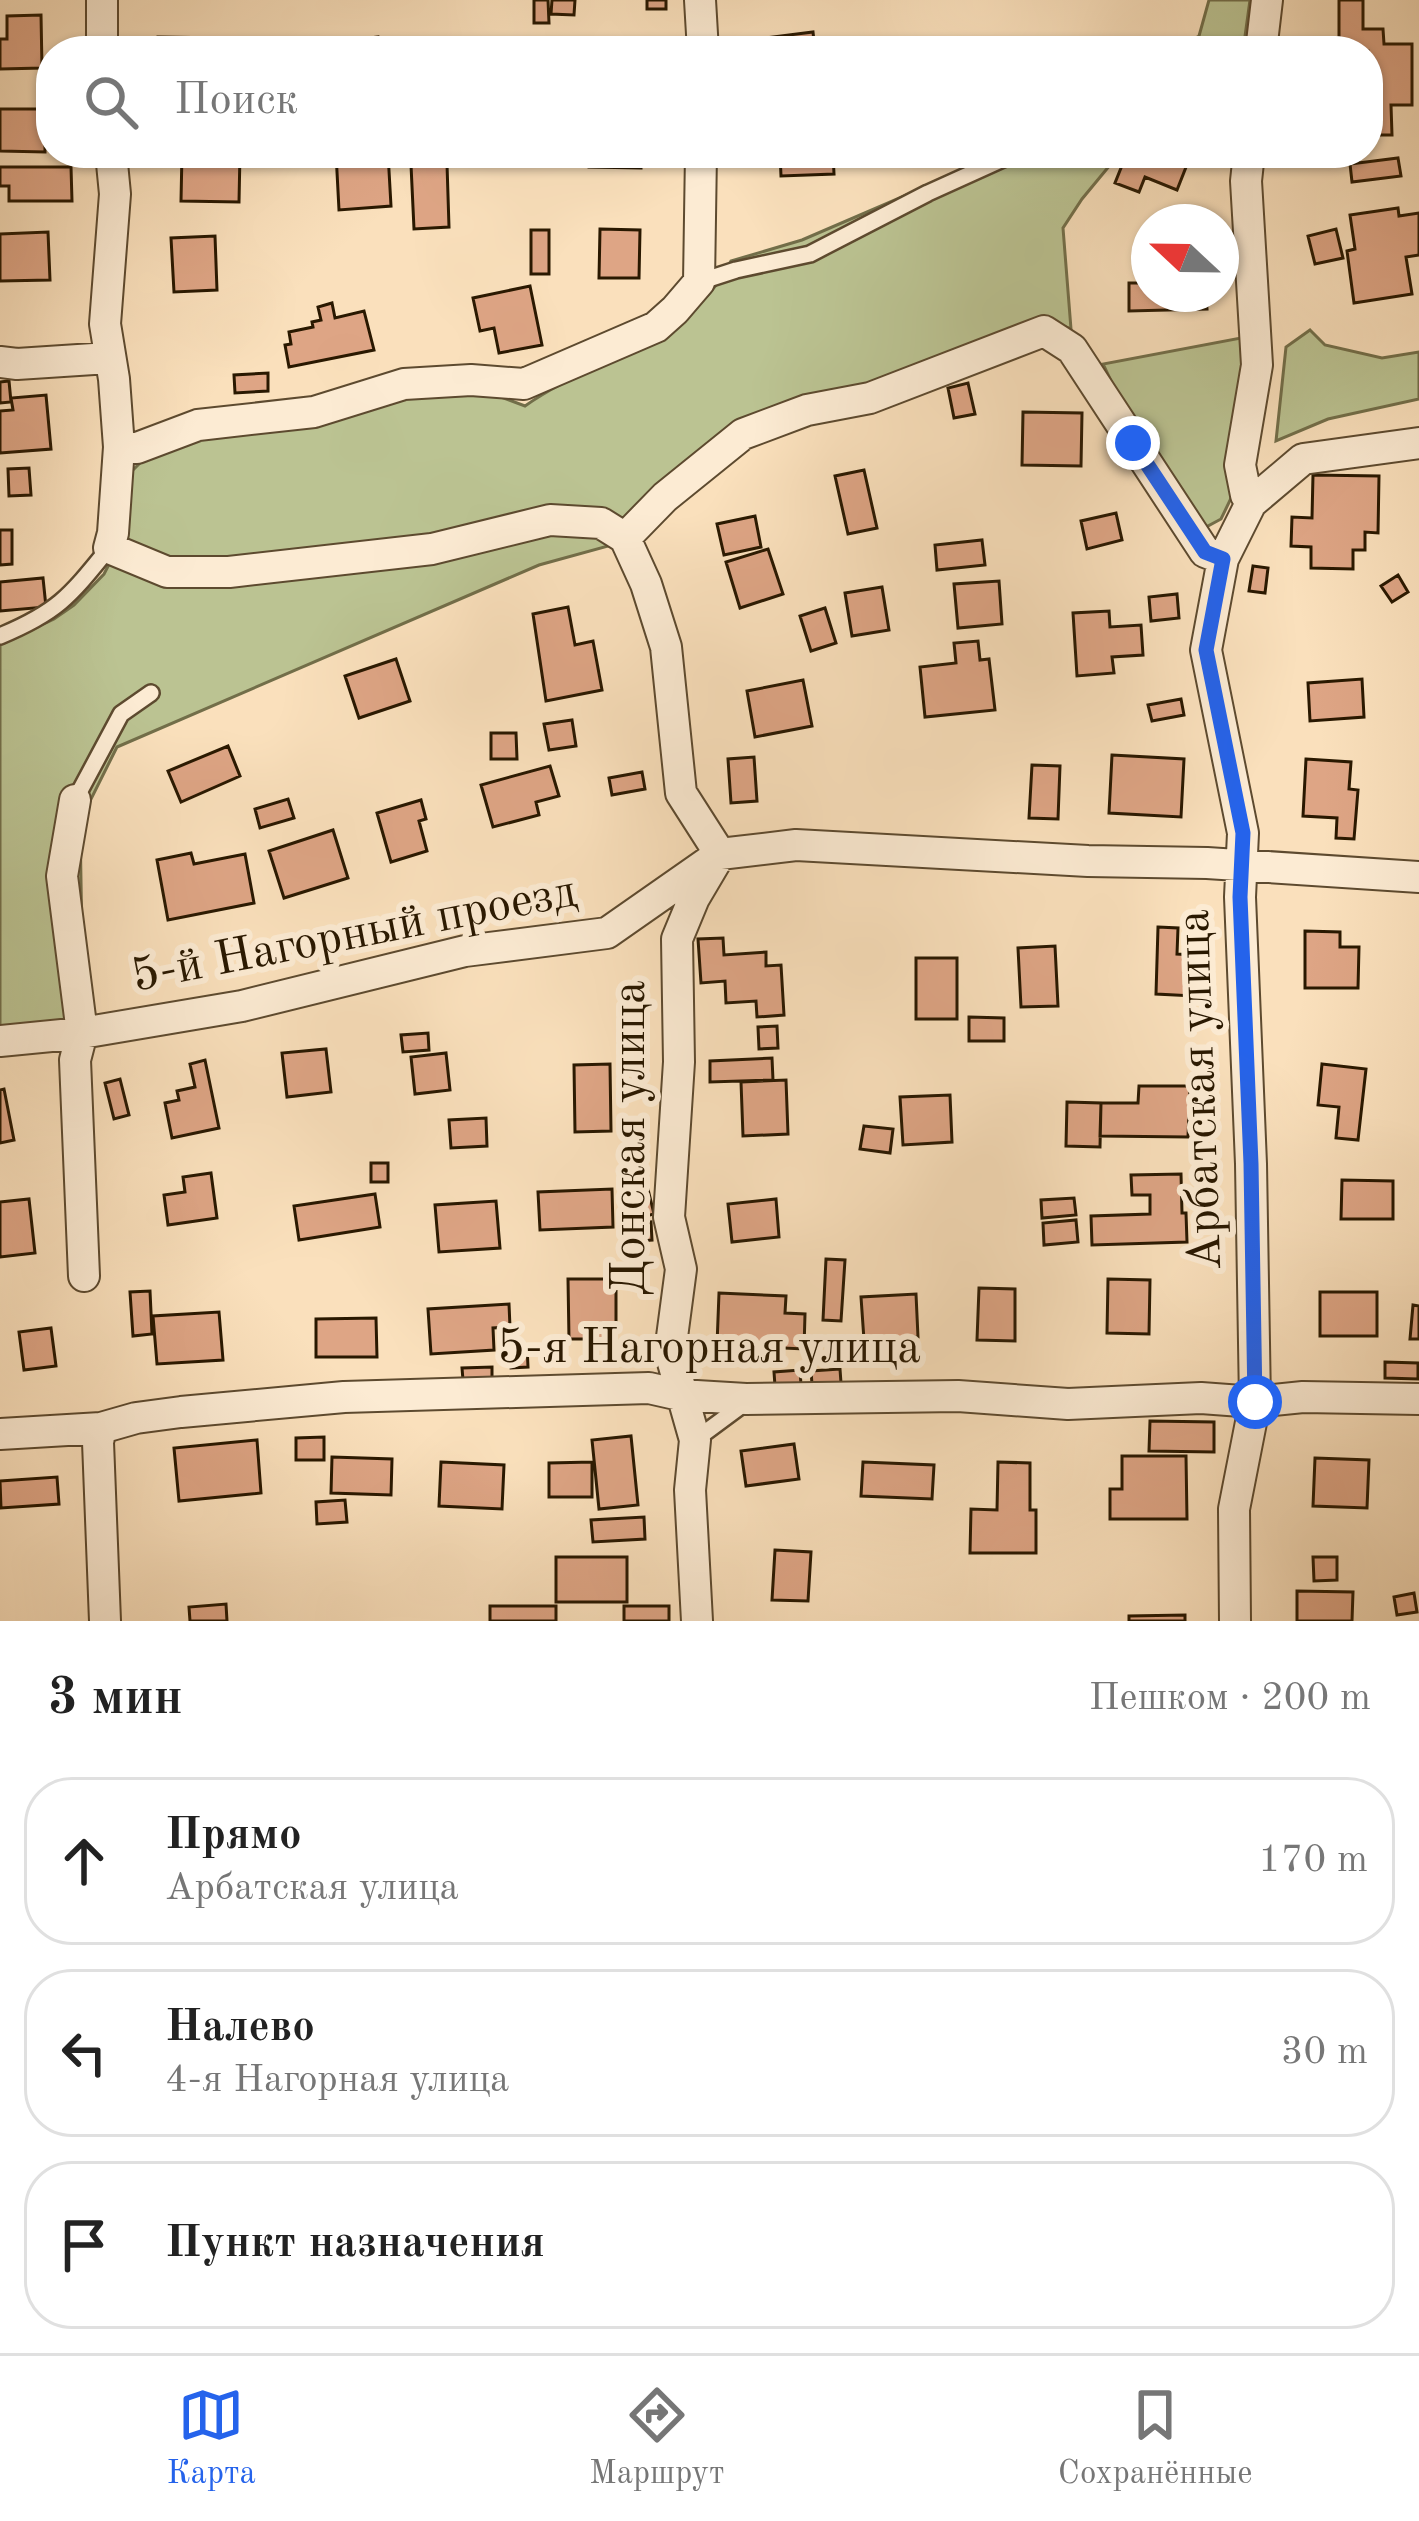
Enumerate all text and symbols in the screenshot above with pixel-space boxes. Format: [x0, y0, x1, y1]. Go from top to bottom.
search box [36, 36, 1383, 168]
icon: search [78, 69, 144, 135]
text: Поиск [174, 79, 298, 124]
north arrow [1131, 204, 1239, 312]
route end [1106, 416, 1160, 470]
street label: 5-й Нагорный проезд [127, 868, 581, 1002]
street label: Арбатская улица [1171, 908, 1231, 1272]
street label: Донская улица [607, 980, 655, 1296]
street label: 5-я Нагорная улица [497, 1325, 921, 1373]
route start [1228, 1375, 1282, 1429]
text: 3 мин [48, 1674, 183, 1725]
text: Пешком · 200 m [1089, 1679, 1371, 1718]
text: Прямо [165, 1814, 302, 1859]
icon: ahead [51, 1828, 117, 1894]
text: 170 m [1258, 1841, 1368, 1880]
text: Арбатская улица [165, 1869, 459, 1908]
text: Налево [165, 2006, 315, 2051]
icon: left [51, 2020, 117, 2086]
text: 30 m [1281, 2033, 1368, 2072]
text: 4-я Нагорная улица [165, 2061, 509, 2100]
icon: arrive [51, 2212, 117, 2278]
text: Пункт назначения [165, 2222, 545, 2267]
tab: Карта [167, 2382, 256, 2495]
tab: Маршрут [589, 2382, 725, 2495]
tab: Сохранённые [1058, 2382, 1252, 2495]

